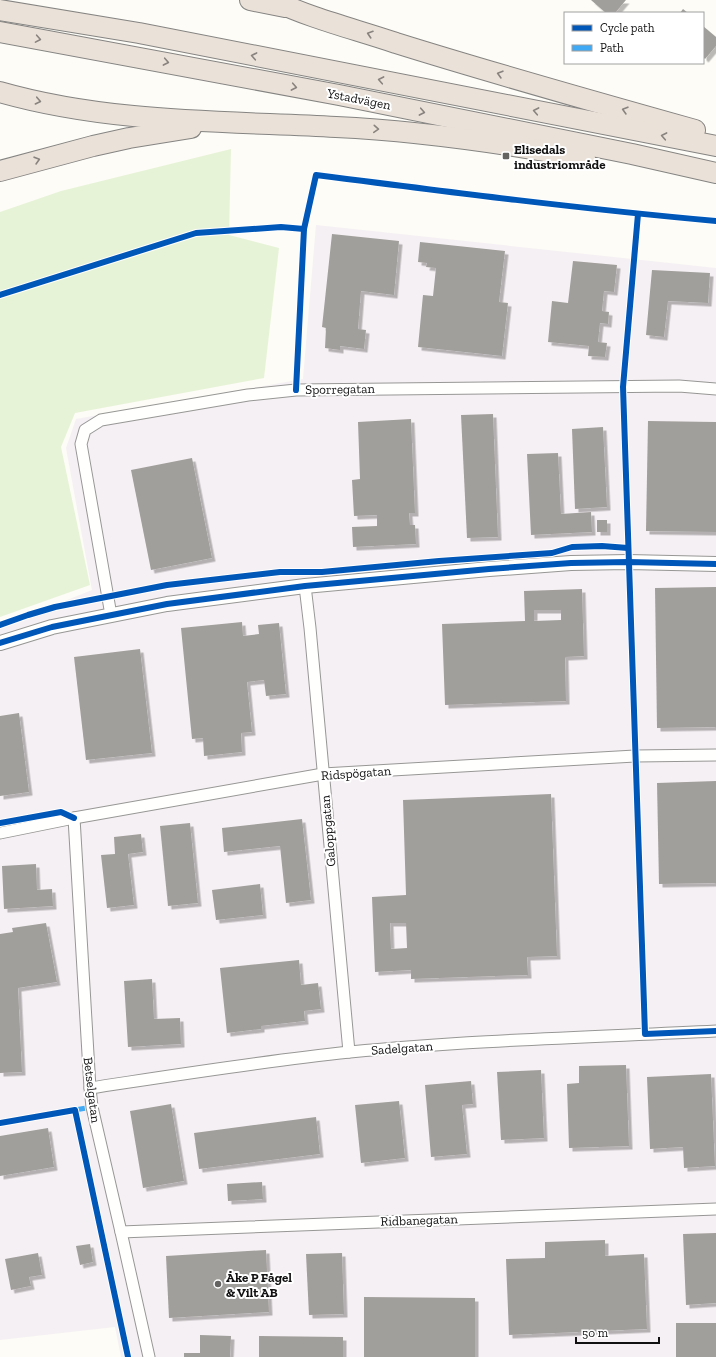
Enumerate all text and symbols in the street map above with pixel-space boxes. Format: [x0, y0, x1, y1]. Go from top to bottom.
legend [564, 12, 704, 64]
text: Cycle path [600, 21, 655, 35]
one-way arrow [366, 30, 373, 39]
one-way arrow [35, 34, 42, 43]
text: Path [600, 41, 624, 55]
one-way arrow [251, 52, 257, 60]
one-way arrow [163, 58, 169, 66]
one-way arrow [497, 70, 504, 79]
one-way arrow [378, 77, 385, 85]
one-way arrow [291, 82, 297, 90]
street label: Ystadvägen [325, 85, 393, 113]
one-way arrow [35, 97, 41, 105]
one-way arrow [622, 106, 629, 115]
one-way arrow [418, 107, 425, 115]
one-way arrow [533, 107, 540, 116]
one-way arrow [373, 125, 379, 134]
one-way arrow [661, 133, 667, 141]
place label: Elisedals industriområde [514, 142, 606, 172]
marker: Elisedals industriområde [501, 151, 511, 161]
one-way arrow [34, 156, 41, 165]
street label: Sporregatan [305, 381, 376, 397]
street label: Ridspögatan [320, 763, 392, 783]
street label: Galoppgatan [317, 794, 339, 867]
street label: Sadelgatan [371, 1038, 434, 1058]
street label: Betselgatan [81, 1056, 104, 1124]
street label: Ridbanegatan [380, 1211, 459, 1229]
place label: Åke P Fågel & Vilt AB [226, 1270, 292, 1300]
marker: Åke P Fågel & Vilt AB [213, 1279, 223, 1289]
scale bar [576, 1319, 659, 1345]
text: 50 m [582, 1326, 609, 1340]

